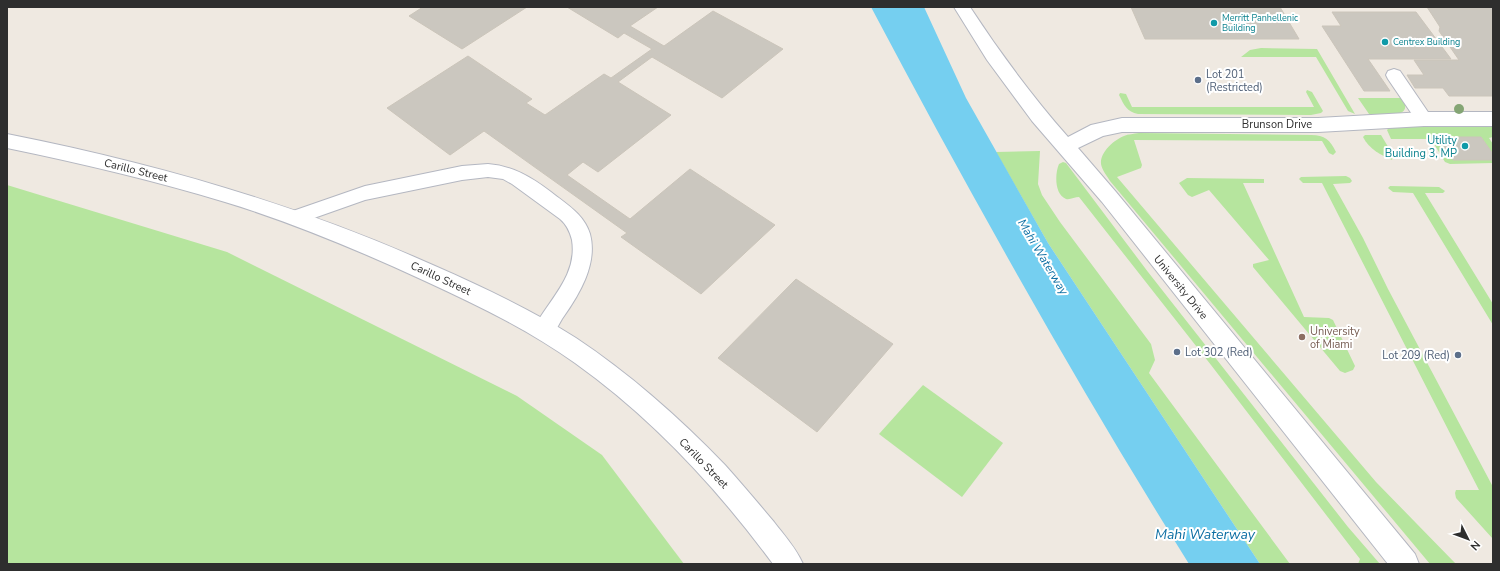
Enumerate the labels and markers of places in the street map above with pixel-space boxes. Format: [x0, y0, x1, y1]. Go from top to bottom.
place label: Merritt Panhellenic Building [1222, 12, 1298, 34]
marker: Merritt Panhellenic Building [1209, 18, 1219, 28]
place label: Centrex Building [1393, 36, 1460, 48]
marker: Centrex Building [1380, 37, 1390, 47]
place label: Lot 201 (Restricted) [1206, 67, 1263, 95]
marker: Lot 201 (Restricted) [1193, 75, 1203, 85]
place label: Utility Building 3, MP [1385, 133, 1457, 161]
marker: Utility Building 3, MP [1460, 141, 1470, 151]
place label: University of Miami [1310, 324, 1360, 352]
marker: University of Miami [1297, 332, 1307, 342]
place label: Lot 302 (Red) [1185, 345, 1253, 360]
marker: Lot 302 (Red) [1172, 347, 1182, 357]
place label: Lot 209 (Red) [1382, 348, 1450, 363]
marker: Lot 209 (Red) [1453, 350, 1463, 360]

